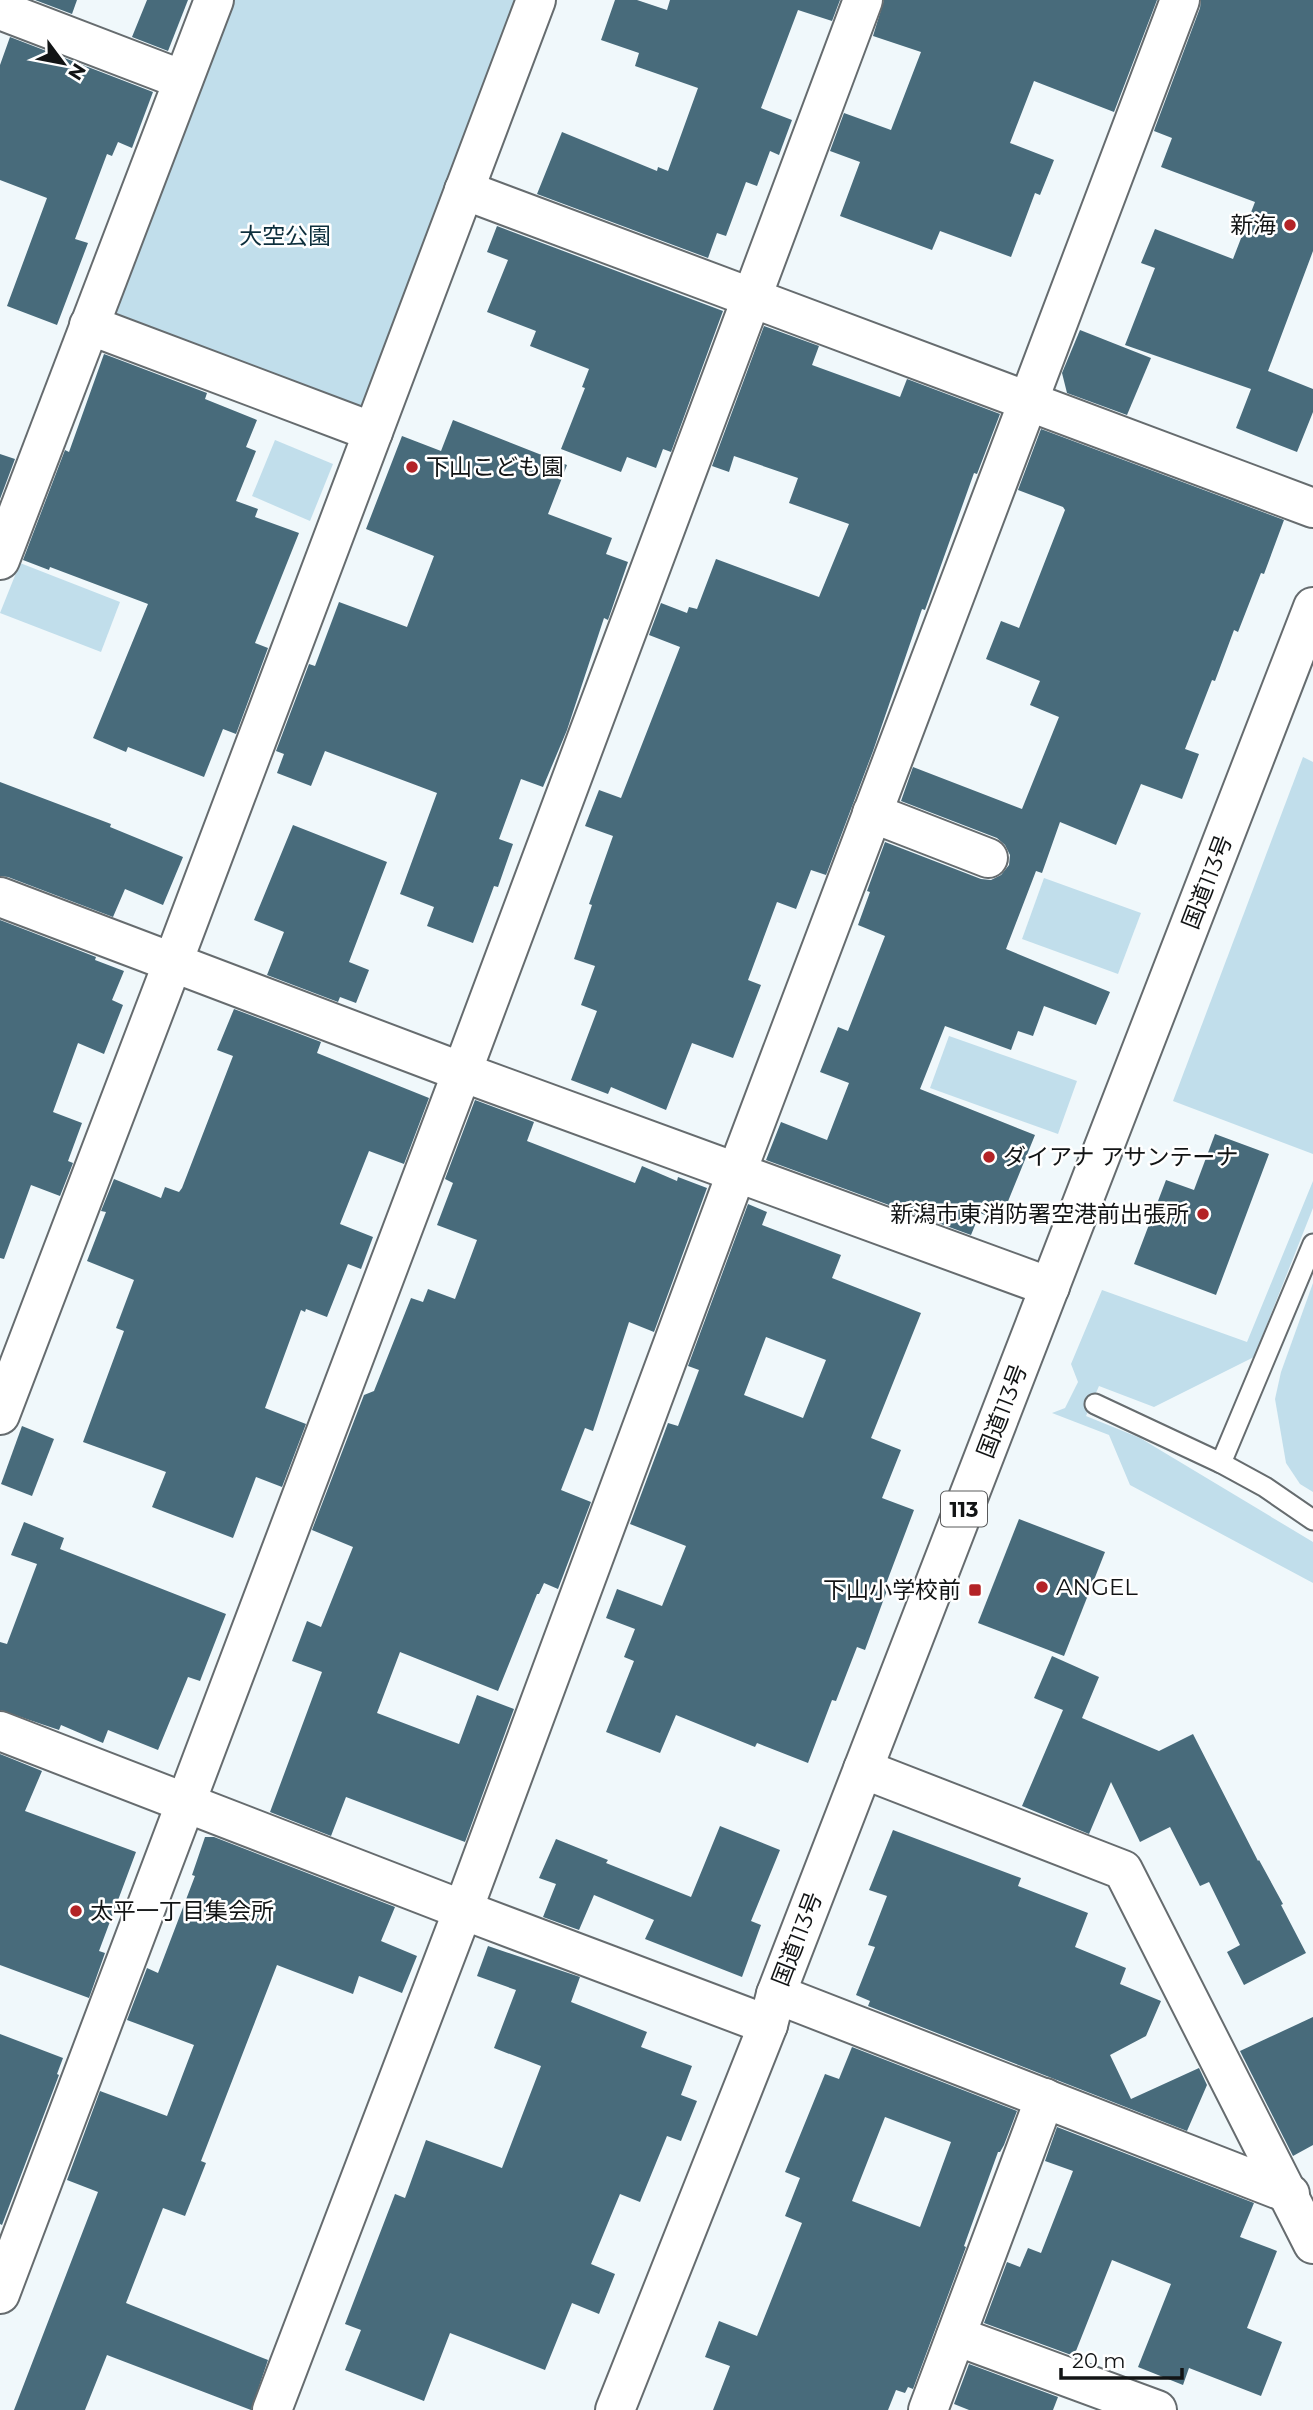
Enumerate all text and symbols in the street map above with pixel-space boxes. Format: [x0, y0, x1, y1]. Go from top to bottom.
north arrow [28, 28, 98, 98]
text: N [63, 59, 91, 84]
place label: 新海 [1230, 211, 1276, 239]
marker: 新海 [1282, 217, 1298, 233]
park label: 大空公園 [239, 222, 331, 250]
place label: 下山こども園 [426, 453, 564, 481]
marker: 下山こども園 [404, 459, 420, 475]
street label: 国道113号 [1176, 831, 1238, 933]
place label: ダイアナ アサンテーナ [1003, 1143, 1239, 1171]
marker: ダイアナ アサンテーナ [981, 1149, 997, 1165]
place label: 新潟市東消防署空港前出張所 [890, 1200, 1189, 1228]
marker: 新潟市東消防署空港前出張所 [1195, 1206, 1211, 1222]
street label: 国道113号 [971, 1360, 1033, 1462]
road number: 113 [941, 1492, 987, 1526]
place label: ANGEL [1056, 1573, 1138, 1601]
place label: 下山小学校前 [823, 1576, 961, 1604]
marker: ANGEL [1034, 1579, 1050, 1595]
marker: 下山小学校前 [967, 1582, 983, 1598]
street label: 国道113号 [766, 1888, 828, 1990]
place label: 太平一丁目集会所 [90, 1897, 274, 1925]
marker: 太平一丁目集会所 [68, 1903, 84, 1919]
scale bar [1061, 2336, 1182, 2380]
text: 20 m [1072, 2348, 1126, 2373]

